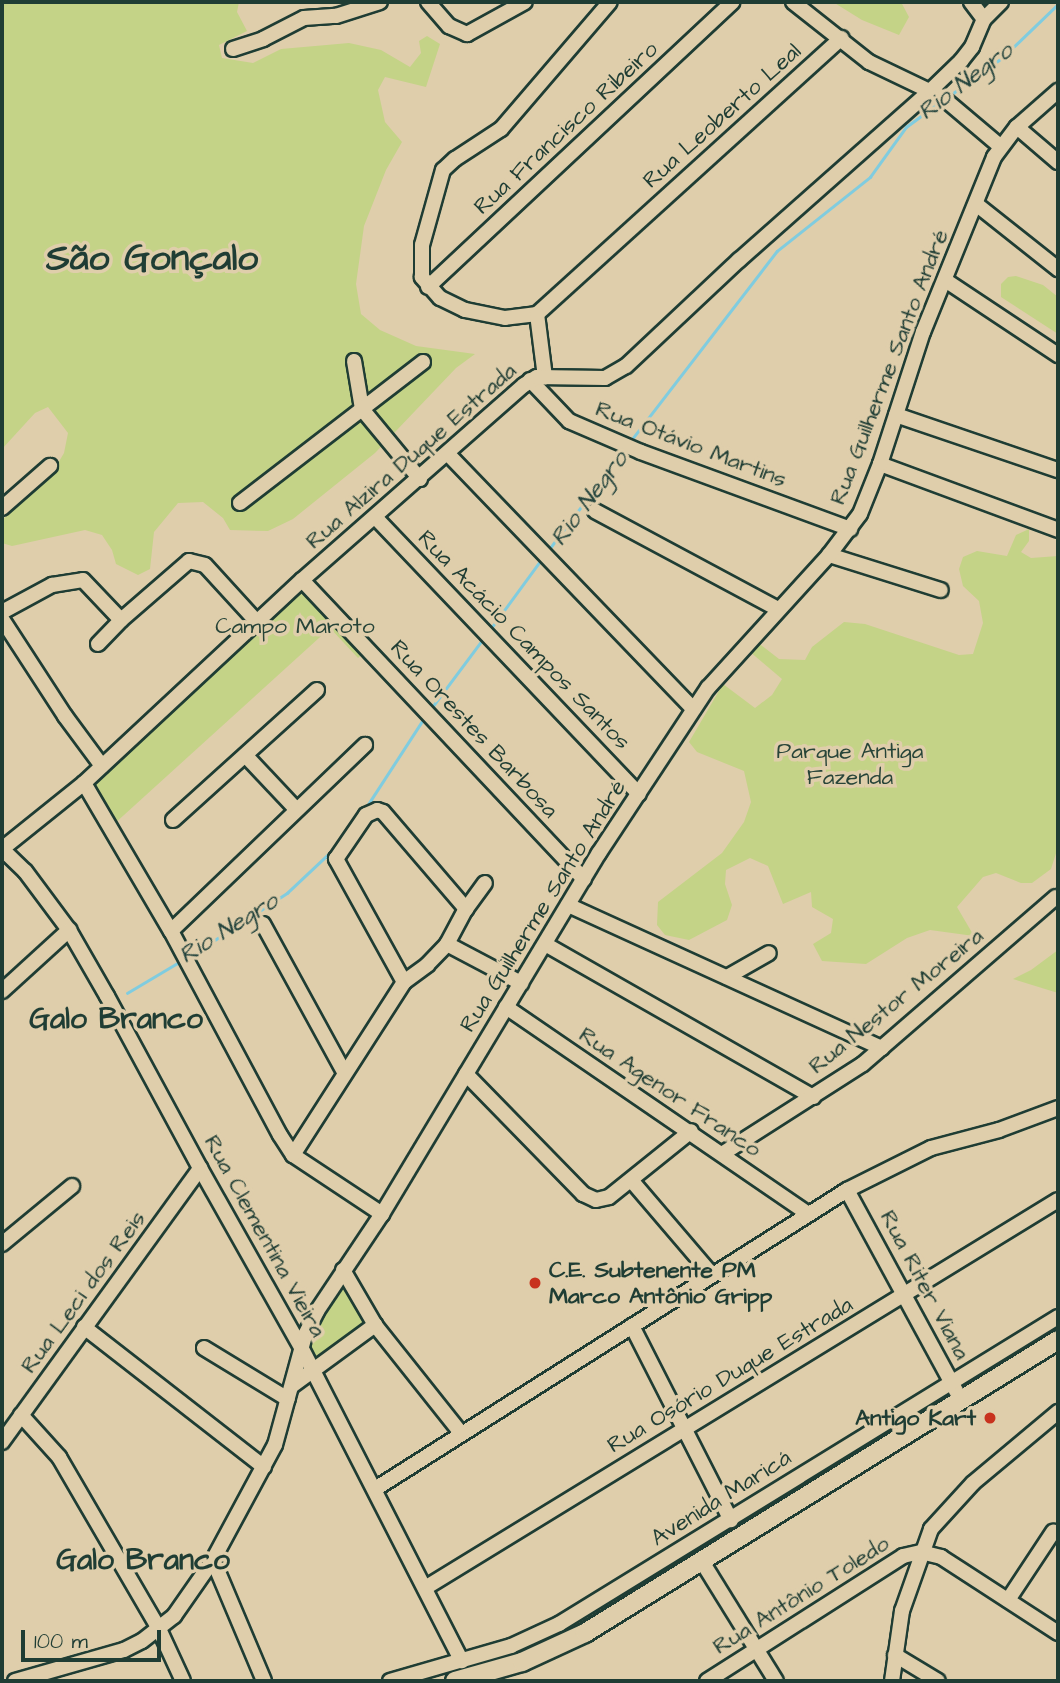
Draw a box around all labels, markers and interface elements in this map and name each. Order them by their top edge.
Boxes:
street label: Rua Francisco Ribeiro [468,36,664,220]
water label: Rio Negro [913,37,1019,127]
street label: Rua Leoberto Leal [637,38,807,194]
street label: Rua Guilherme Santo André [824,226,954,508]
district label: São Gonçalo [46,238,258,282]
street label: Rua Alzira Duque Estrada [300,357,522,555]
street label: Rua Otávio Martins [592,395,790,493]
water label: Rio Negro [545,446,635,552]
street label: Rua Acácio Campos Santos [412,525,636,755]
park label: Campo Maroto [215,612,375,640]
street label: Rua Orestes Barbosa [384,634,564,824]
park label: Parque Antiga Fazenda [777,737,923,791]
street label: Rua Guilherme Santo André [454,775,632,1037]
water label: Rio Negro [174,887,284,971]
street label: Rua Nestor Moreira [803,922,989,1080]
district label: Galo Branco [29,1001,203,1037]
street label: Rua Agenor Franco [574,1021,766,1163]
street label: Rua Clementina Vieira [198,1130,332,1342]
street label: Rua Leci dos Reis [15,1205,151,1379]
street label: Rua Riter Viana [874,1206,976,1364]
place label: C.E. Subtenente PM Marco Antônio Gripp [549,1256,772,1310]
marker: C.E. Subtenente PM Marco Antônio Gripp [527,1275,543,1291]
street label: Rua Osório Duque Estrada [602,1291,858,1459]
place label: Antigo Kart [855,1404,976,1432]
marker: Antigo Kart [982,1410,998,1426]
street label: Avenida Maricá [646,1444,796,1552]
street label: Rua Antônio Toledo [708,1530,894,1660]
district label: Galo Branco [56,1542,230,1578]
scale bar [24,1616,164,1660]
text: 100 m [34,1627,88,1656]

